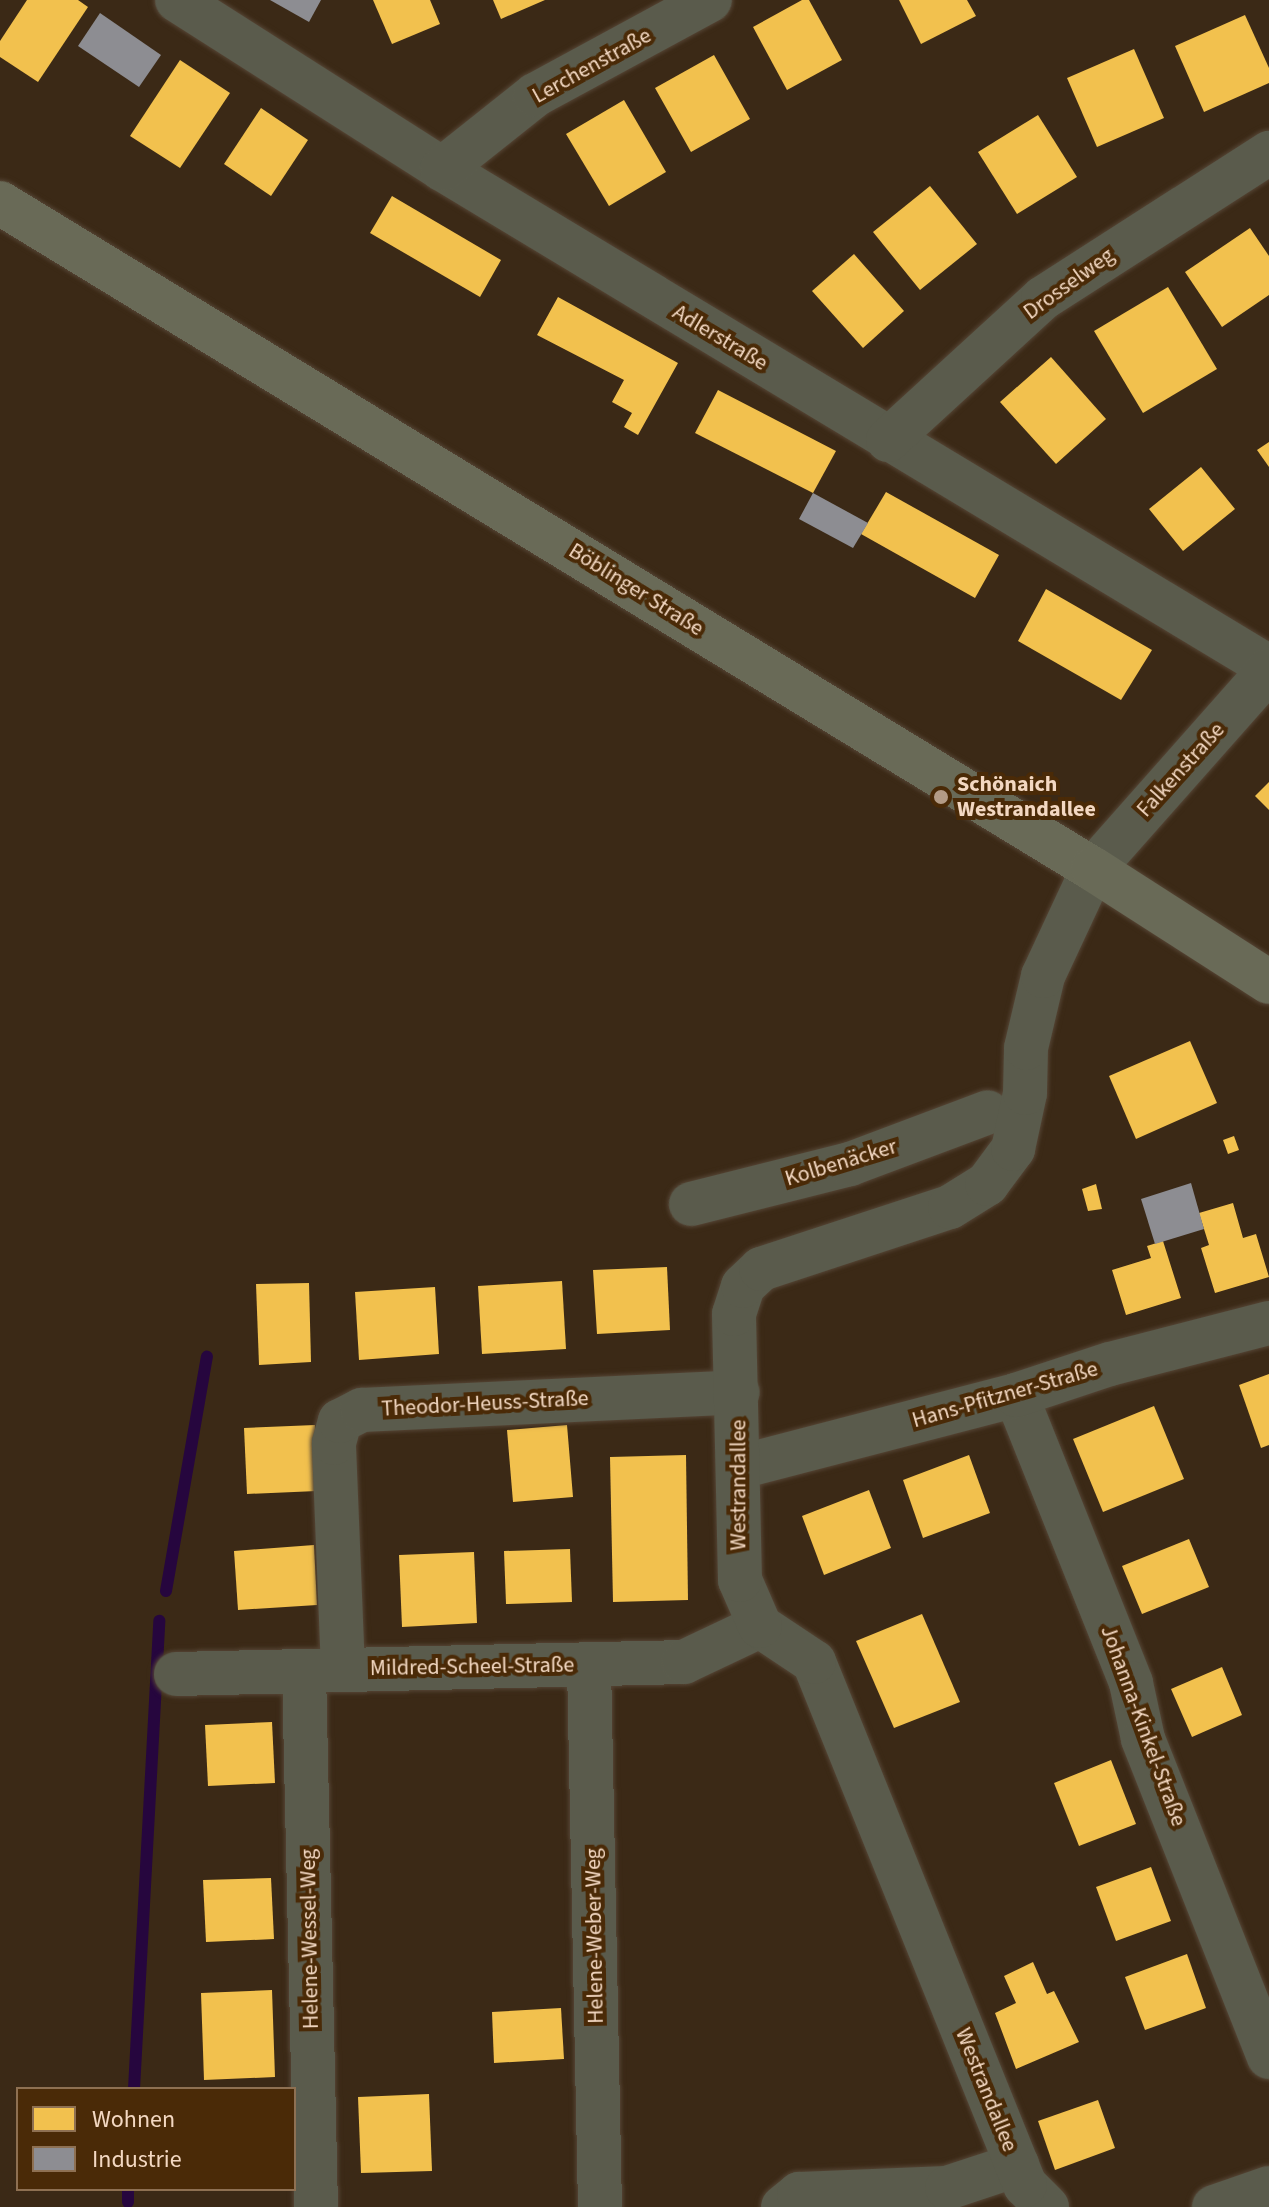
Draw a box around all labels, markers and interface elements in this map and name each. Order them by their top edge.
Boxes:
street label: Lerchenstraße [528,23,656,109]
street label: Drosselweg [1019,242,1119,326]
street label: Adlerstraße [668,299,772,377]
street label: Böblinger Straße [564,538,708,642]
street label: Falkenstraße [1132,717,1230,823]
place label: Schönaich Westrandallee [957,771,1096,822]
marker: Schönaich Westrandallee [932,788,950,806]
street label: Kolbenäcker [782,1134,900,1192]
street label: Hans-Pfitzner-Straße [909,1356,1101,1434]
street label: Theodor-Heuss-Straße [381,1385,589,1423]
street label: Westrandallee [726,1420,752,1550]
street label: Johanna-Kinkel-Straße [1094,1622,1192,1830]
street label: Mildred-Scheel-Straße [370,1652,574,1682]
street label: Helene-Weber-Weg [580,1848,610,2024]
street label: Helene-Wessel-Weg [295,1849,325,2029]
street label: Westrandallee [949,2024,1023,2156]
legend [16,2087,296,2191]
text: Wohnen [92,2102,175,2137]
text: Industrie [92,2142,182,2177]

